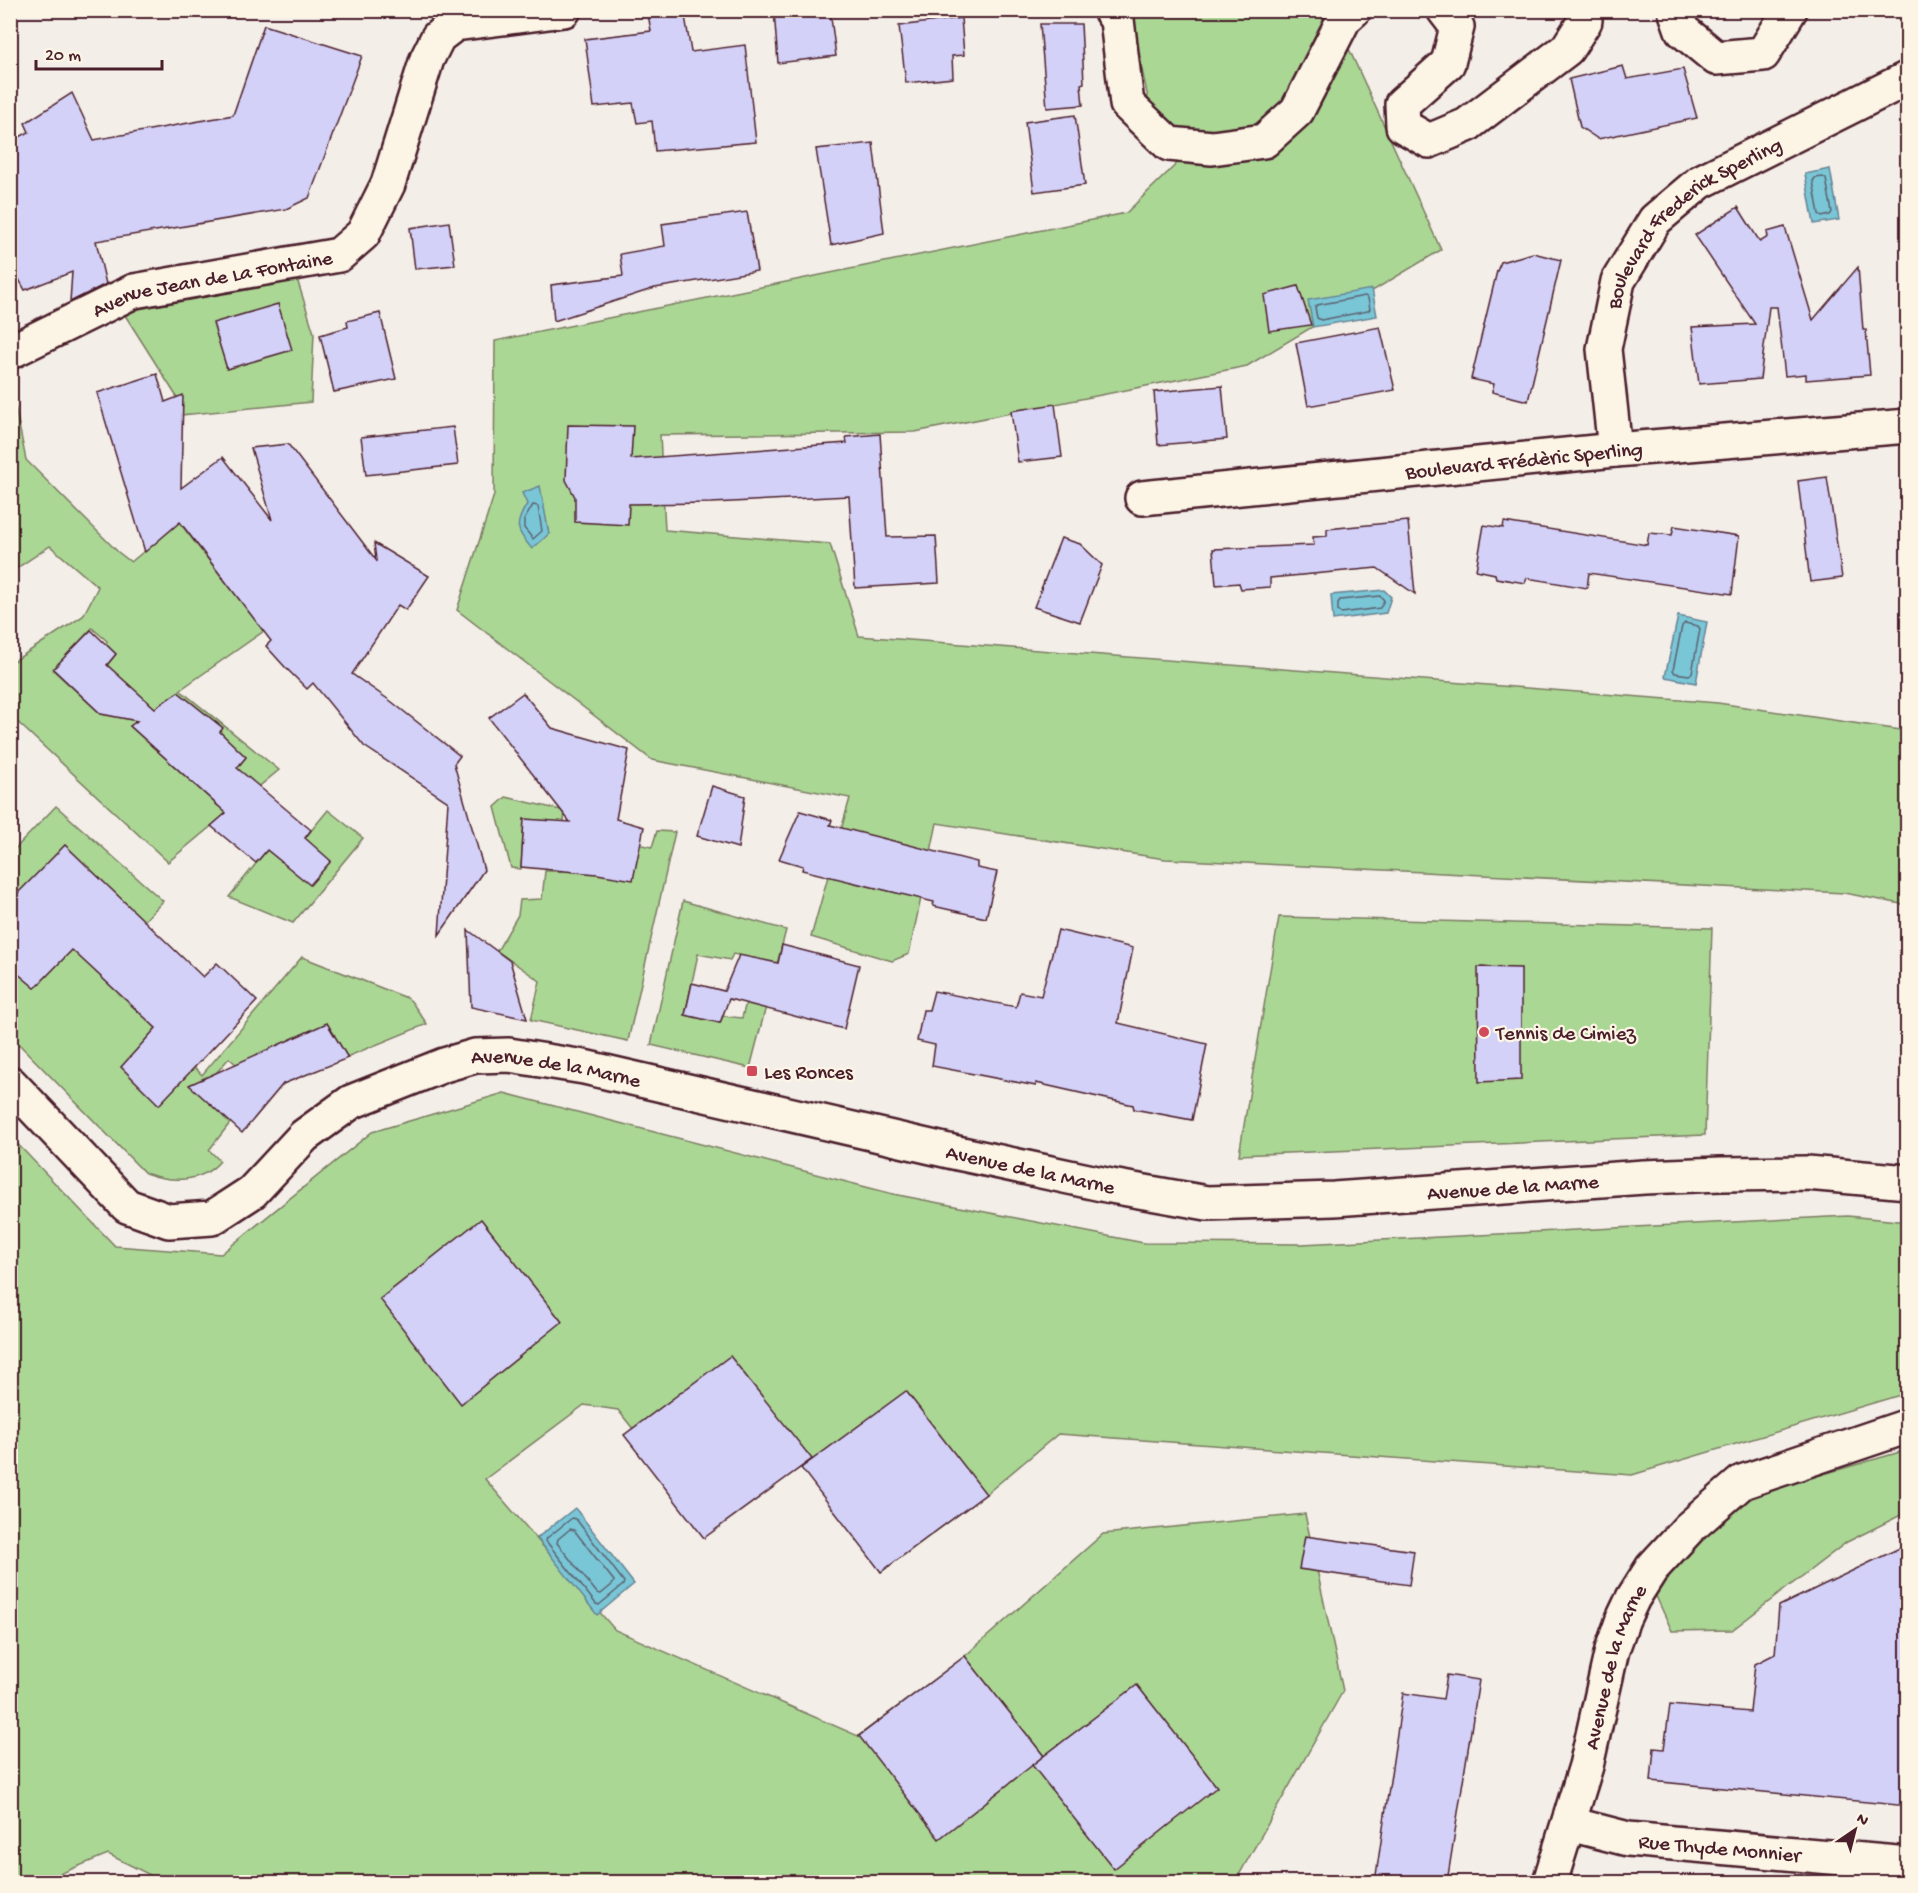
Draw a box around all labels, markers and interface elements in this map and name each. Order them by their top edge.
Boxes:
scale bar [36,33,162,71]
text: 20 m [45,46,81,67]
street label: Boulevard Frederick Sperling [1603,134,1787,313]
street label: Avenue Jean de La Fontaine [89,247,336,325]
street label: Boulevard Frédèric Sperling [1404,439,1644,487]
place label: Tennis de Cimiez [1495,1023,1636,1048]
marker: Tennis de Cimiez [1477,1025,1491,1039]
street label: Avenue de la Marne [471,1046,644,1096]
place label: Les Ronces [764,1062,854,1087]
marker: Les Ronces [745,1064,759,1078]
street label: Avenue de la Marne [943,1142,1118,1203]
street label: Avenue de la Marne [1426,1171,1601,1208]
street label: Avenue de la Marne [1581,1580,1655,1752]
north arrow [1825,1800,1885,1860]
text: N [1852,1810,1872,1832]
street label: Rue Thyde Monnier [1637,1831,1803,1871]

